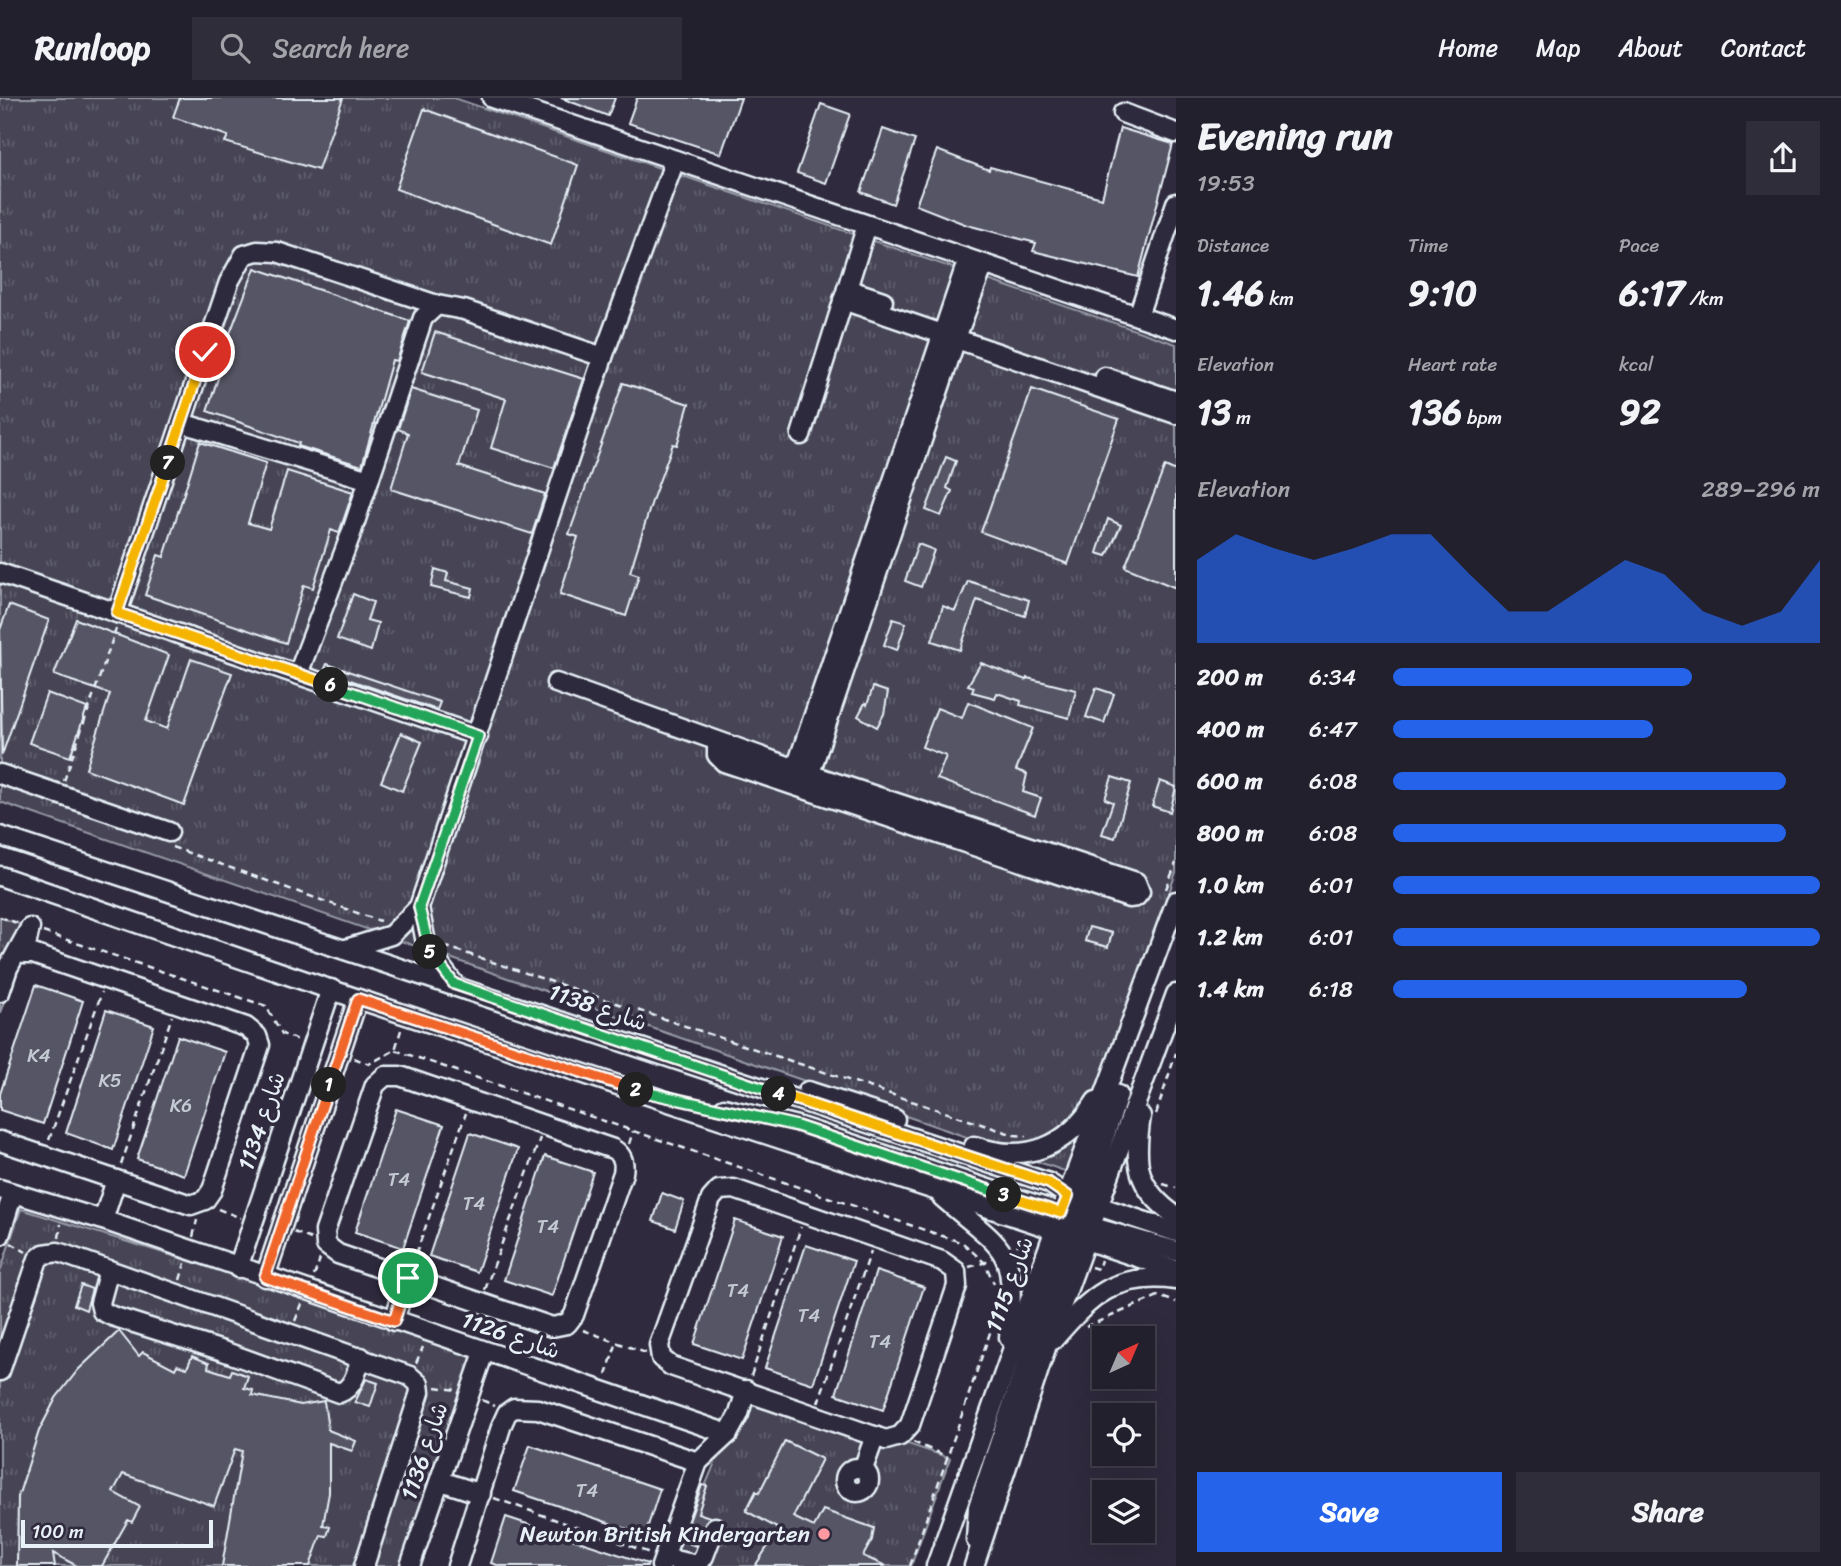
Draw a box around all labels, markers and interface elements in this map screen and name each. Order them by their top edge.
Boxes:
search box [192,17,682,80]
text: Runloop [35,19,150,77]
text: Search here [272,25,409,71]
text: Home [1438,27,1498,69]
text: Map [1536,27,1580,69]
text: About [1618,27,1683,69]
text: Contact [1721,27,1806,69]
icon: search [216,29,254,67]
text: Evening run [1197,103,1393,170]
button: share [1746,121,1820,195]
text: 19:53 [1197,163,1255,204]
text: Distance [1197,229,1269,262]
text: Time [1408,229,1448,262]
text: Pace [1619,229,1659,262]
text: 1.46 [1197,262,1264,324]
text: 9:10 [1408,262,1477,324]
text: 6:17 [1619,262,1684,324]
text: km [1264,282,1294,315]
text: /km [1684,282,1724,315]
pin [175,322,235,382]
icon: check [186,333,224,371]
text: Elevation [1197,348,1274,381]
text: Heart rate [1408,348,1497,381]
text: kcal [1619,348,1654,381]
text: 13 [1197,381,1231,443]
text: 136 [1408,381,1462,443]
text: 92 [1619,381,1661,443]
text: m [1231,401,1251,434]
text: bpm [1462,401,1502,434]
pin: 7 [150,446,186,480]
text: 7 [162,446,173,479]
text: Elevation [1197,469,1290,510]
text: 289–296 m [1702,469,1820,510]
text: 200 m [1197,657,1263,698]
text: 6:34 [1309,657,1356,698]
pin: 6 [314,668,348,702]
text: 6 [325,668,336,701]
text: 400 m [1197,709,1264,750]
text: 6:47 [1309,709,1357,750]
text: 600 m [1197,761,1263,802]
text: 6:08 [1309,761,1357,802]
text: 800 m [1197,813,1264,854]
text: 6:08 [1309,813,1357,854]
text: 1.0 km [1197,865,1264,906]
text: 6:01 [1309,865,1353,906]
text: 1.2 km [1197,917,1263,958]
text: 6:01 [1309,917,1353,958]
pin: 5 [412,934,448,970]
text: 5 [424,935,435,968]
text: 1.4 km [1197,969,1264,1010]
text: 6:18 [1309,969,1353,1010]
street label: شارع 1138 [543,971,653,1043]
house number: K4 [27,1039,51,1072]
house number: K5 [98,1064,122,1097]
street label: شارع 1134 [225,1066,298,1176]
pin: 1 [312,1068,346,1102]
text: 1 [324,1068,333,1101]
pin: 2 [618,1072,654,1108]
text: 2 [630,1073,641,1106]
pin: 4 [762,1076,796,1112]
text: 4 [773,1077,784,1110]
house number: K6 [170,1089,192,1122]
house number: T4 [388,1163,410,1196]
pin: 3 [986,1178,1021,1212]
text: 3 [998,1178,1009,1211]
house number: T4 [463,1187,485,1220]
house number: T4 [537,1210,559,1243]
street label: شارع 1115 [973,1230,1046,1338]
pin [378,1248,438,1308]
icon: arrive [389,1259,427,1297]
house number: T4 [727,1274,749,1307]
house number: T4 [798,1299,820,1332]
street label: شارع 1126 [456,1300,566,1371]
house number: T4 [869,1325,891,1358]
north arrow [1092,1326,1155,1390]
map controls [1092,1326,1155,1543]
street label: شارع 1136 [389,1397,460,1506]
button: locate [1092,1403,1155,1466]
button: Save [1197,1472,1502,1552]
button: Share [1516,1472,1820,1552]
house number: T4 [576,1474,598,1507]
button: layers [1092,1480,1155,1543]
place label: Newton British Kindergarten [520,1514,810,1555]
text: 100 m [32,1515,84,1548]
scale bar [21,1517,214,1549]
marker: Newton British Kindergarten [816,1526,832,1542]

